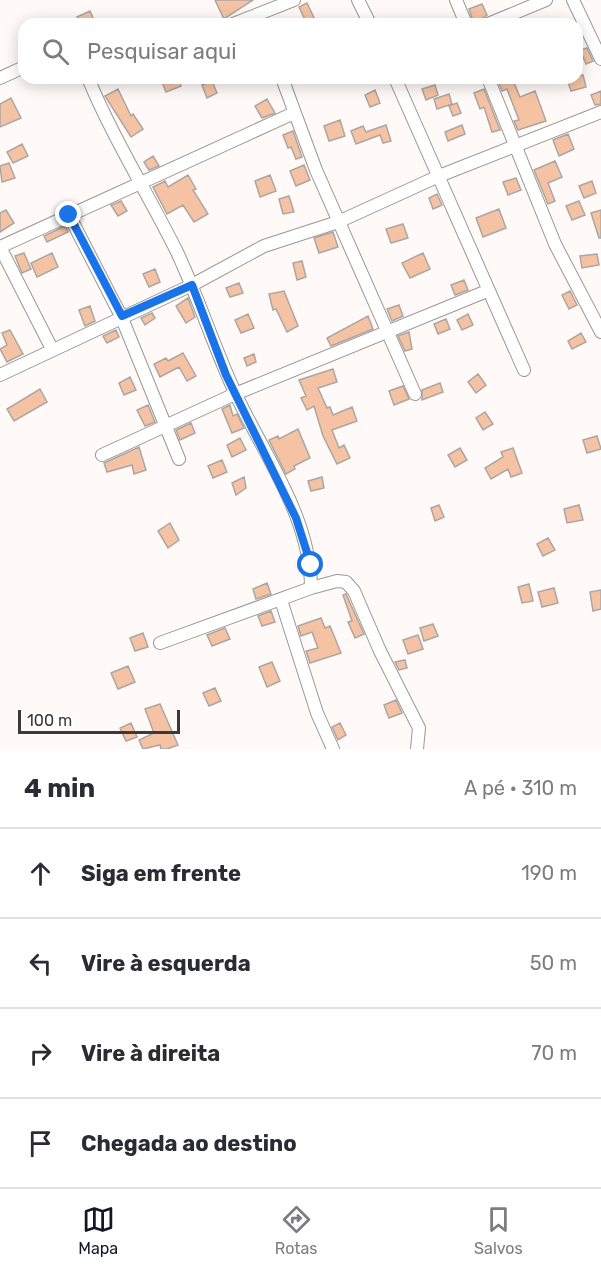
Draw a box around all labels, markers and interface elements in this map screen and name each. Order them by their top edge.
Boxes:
search box [18,18,583,84]
icon: search [39,35,72,68]
text: Pesquisar aqui [87,38,237,65]
route end [55,201,81,227]
route start [297,551,323,577]
scale bar [18,707,180,734]
text: 100 m [27,711,72,730]
text: 4 min [24,773,95,804]
text: A pé · 310 m [464,776,577,800]
icon: ahead [24,857,57,890]
text: Siga em frente [81,860,241,887]
text: 190 m [521,861,577,885]
icon: left [24,947,57,980]
text: Vire à esquerda [81,950,251,977]
text: 50 m [530,951,577,975]
icon: right [24,1037,57,1070]
text: Vire à direita [81,1040,220,1067]
text: 70 m [531,1041,577,1065]
icon: arrive [24,1127,57,1160]
text: Chegada ao destino [81,1130,297,1157]
tab: Mapa [78,1203,118,1258]
tab: Rotas [275,1203,318,1258]
tab: Salvos [474,1203,523,1258]

